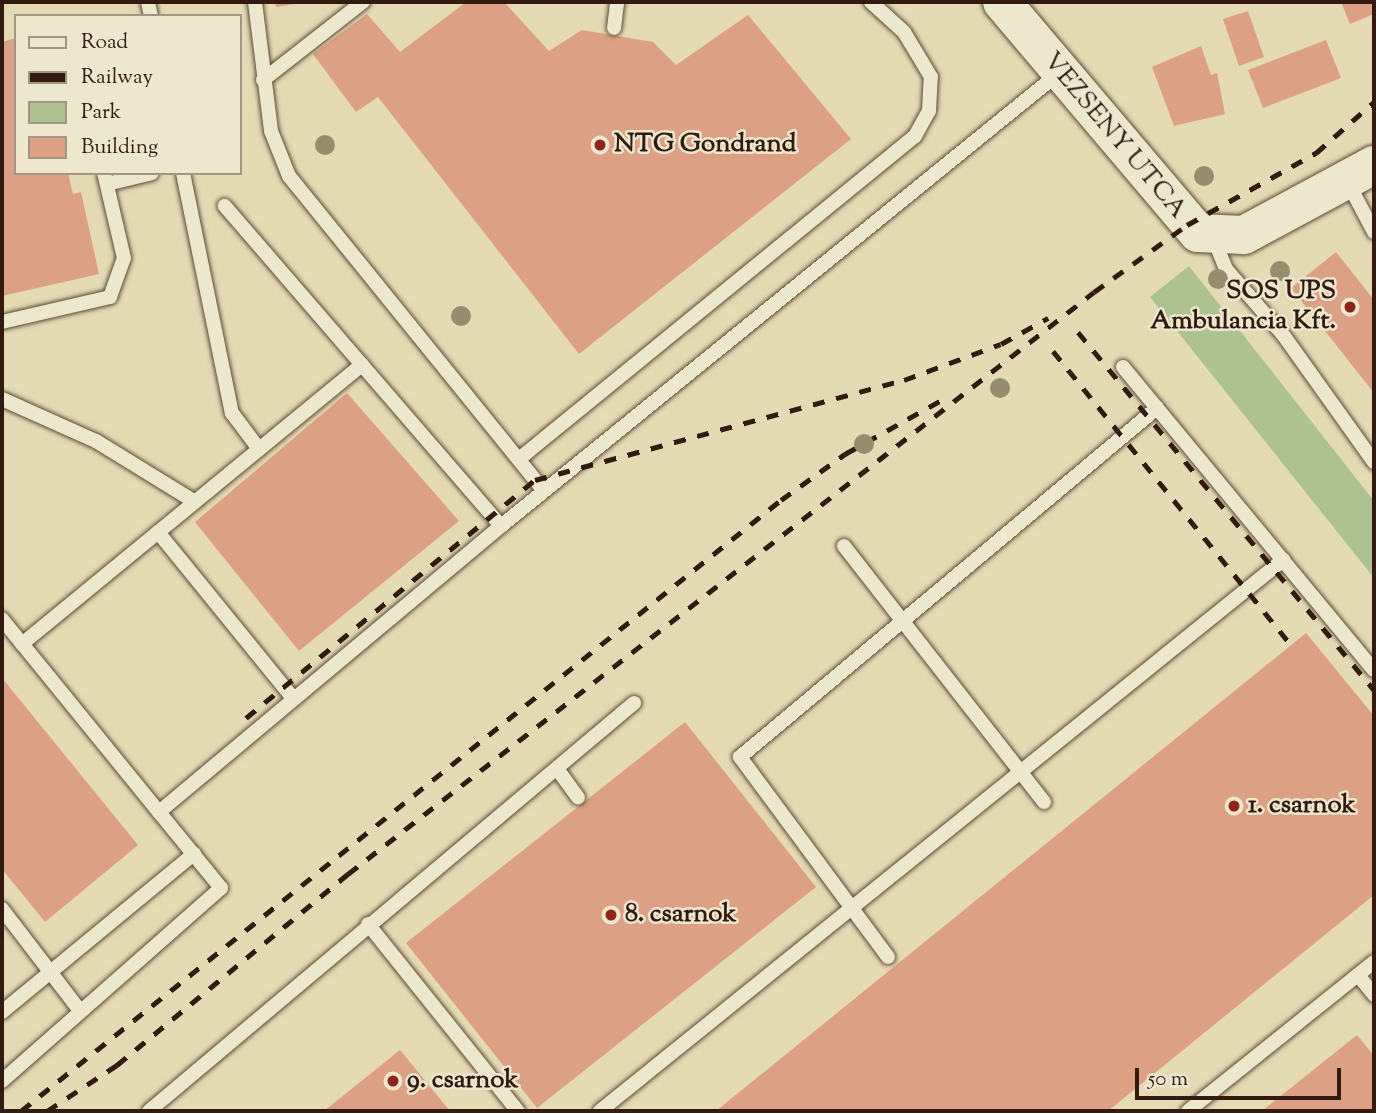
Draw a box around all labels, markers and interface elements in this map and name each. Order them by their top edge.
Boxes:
legend [14,14,242,175]
text: Road [81,28,128,58]
street label: VEZSENY UTCA [1035,46,1193,226]
text: Railway [81,63,153,93]
text: Park [81,98,121,128]
place label: NTG Gondrand [614,129,796,161]
text: Building [81,133,158,163]
marker: NTG Gondrand [592,137,608,153]
place label: SOS UPS Ambulancia Kft. [1150,276,1336,338]
marker: SOS UPS Ambulancia Kft. [1342,299,1358,315]
place label: 1. csarnok [1248,790,1356,822]
marker: 1. csarnok [1226,798,1242,814]
place label: 8. csarnok [625,899,737,931]
marker: 8. csarnok [603,907,619,923]
scale bar [1138,1054,1344,1098]
place label: 9. csarnok [407,1065,518,1097]
text: 50 m [1148,1065,1188,1095]
marker: 9. csarnok [385,1073,401,1089]

